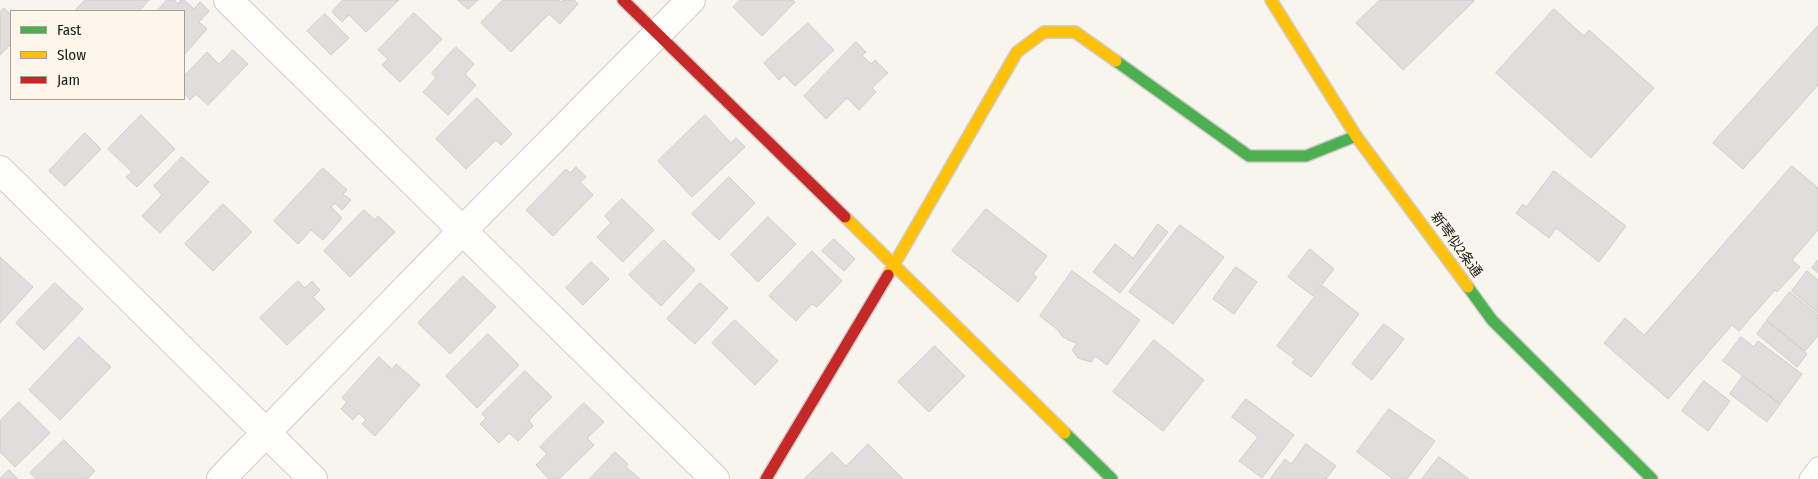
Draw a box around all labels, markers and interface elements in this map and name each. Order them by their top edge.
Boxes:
legend [10,10,185,100]
text: Fast [57,21,81,39]
text: Slow [57,46,86,64]
text: Jam [57,71,80,89]
street label: 新琴似2条通 [1427,209,1485,281]

